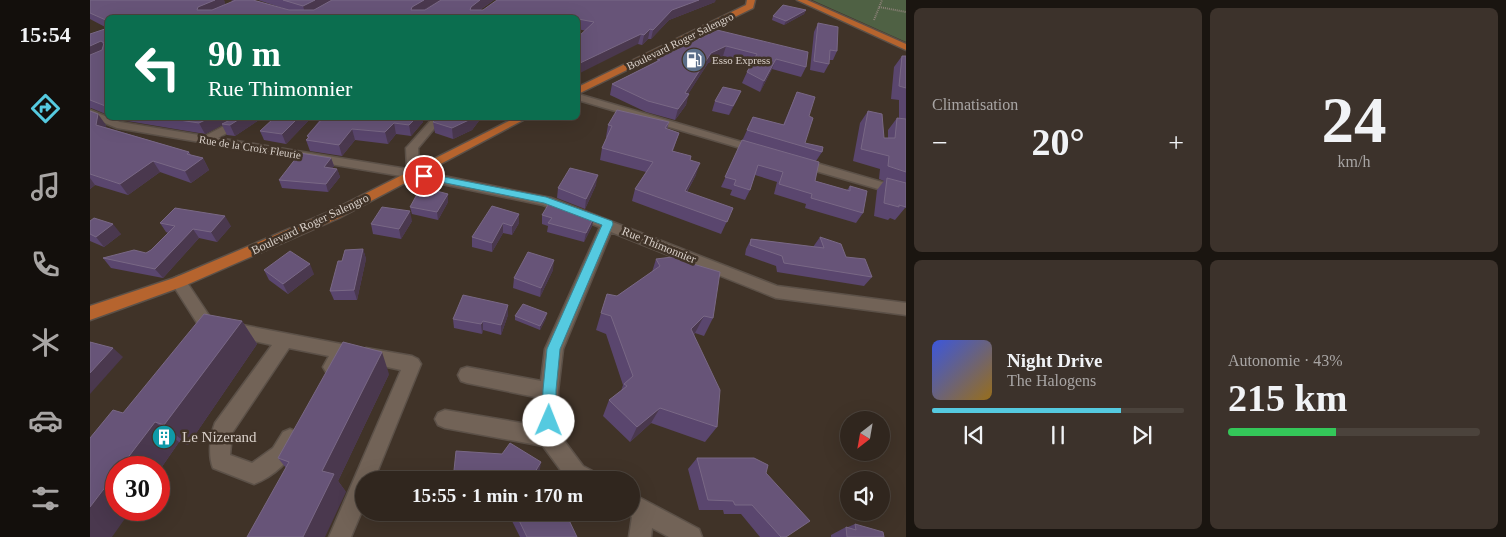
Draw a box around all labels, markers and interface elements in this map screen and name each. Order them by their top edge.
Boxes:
street label: Boulevard Roger Salengro [625,10,736,72]
text: 15:54 [19,22,71,47]
icon: left [125,35,190,100]
text: 90 m [208,35,281,74]
fuel station icon: Esso Express [681,47,707,73]
place label: Esso Express [712,54,770,66]
text: Rue Thimonnier [208,76,352,101]
text: 24 [1322,84,1387,156]
icon: directions [28,91,63,126]
text: Climatisation [932,96,1018,113]
text: 20° [1031,121,1085,163]
text: − [932,127,948,158]
text: + [1168,127,1184,158]
street label: Rue de la Croix Fleurie [198,133,302,161]
text: km/h [1338,153,1370,170]
pin [403,155,445,197]
icon: arrive [410,162,438,190]
icon: music [28,169,63,204]
street label: Boulevard Roger Salengro [249,191,371,257]
street label: Rue Thimonnier [620,224,698,266]
icon: phone [28,247,63,282]
icon: climate [28,325,63,360]
text: Night Drive [1007,350,1103,371]
text: Autonomie · 43% [1228,352,1343,369]
text: The Halogens [1007,372,1096,389]
text: 215 km [1228,377,1347,419]
position arrow [522,394,574,446]
icon: car [28,403,63,438]
north arrow [840,411,890,461]
map controls [840,411,890,521]
icon: previous [960,421,988,449]
icon: pause [1044,421,1072,449]
icon: next [1128,421,1156,449]
building icon: Le Nizerand [151,424,177,450]
place label: Le Nizerand [182,429,257,445]
speed limit sign: 30 [105,456,170,521]
button: sound [840,471,890,521]
icon: filters [28,481,63,516]
text: 15:55 · 1 min · 170 m [412,485,583,506]

